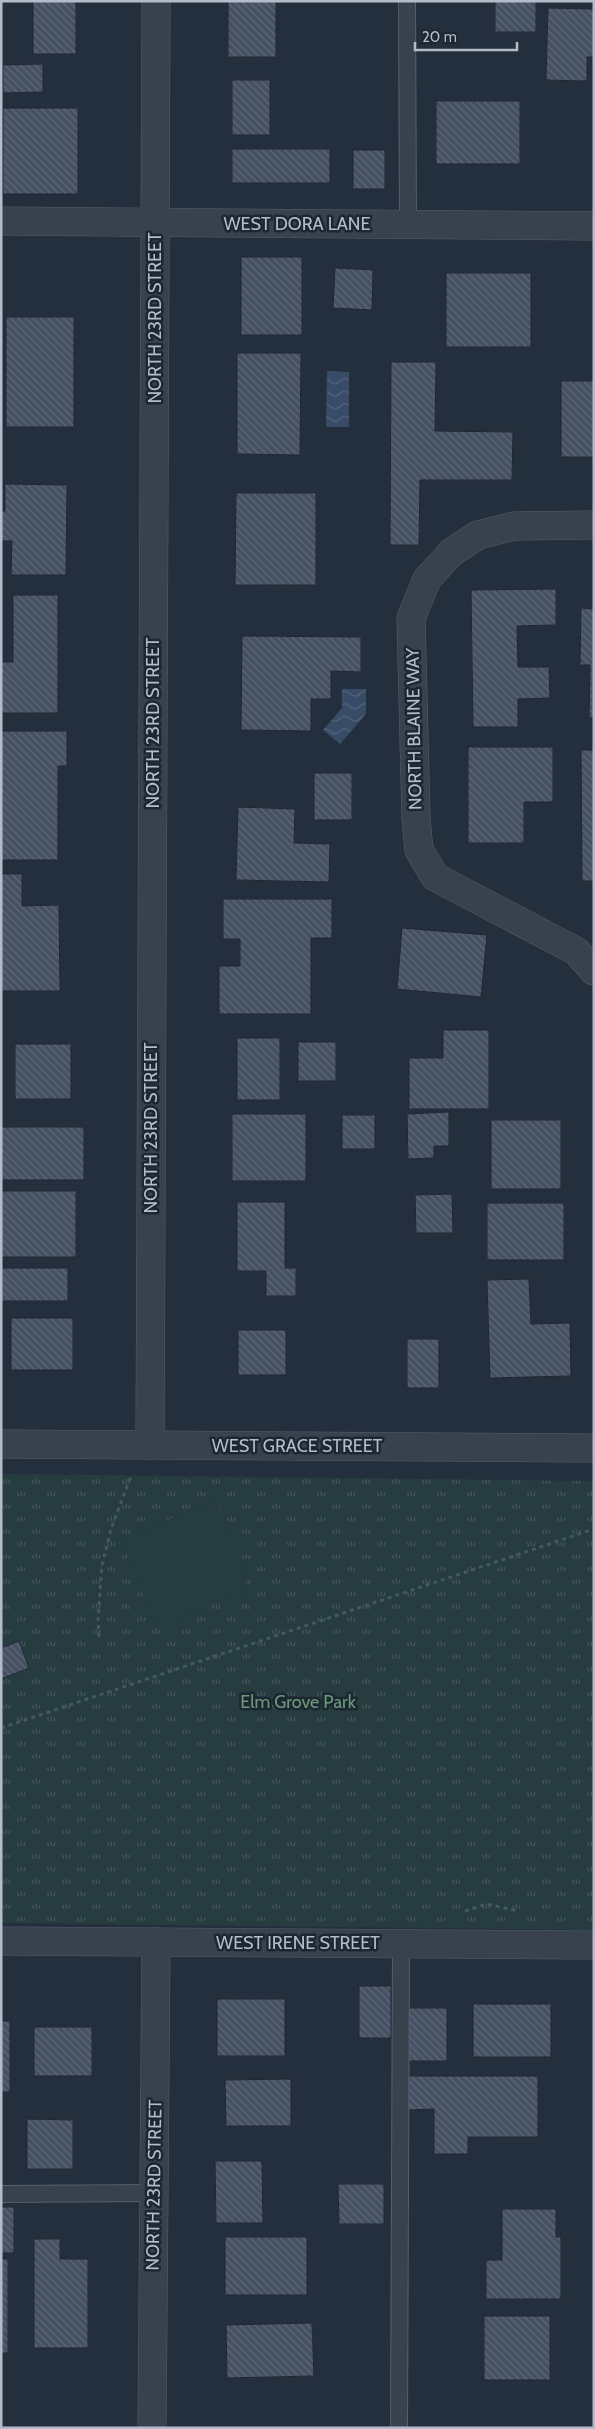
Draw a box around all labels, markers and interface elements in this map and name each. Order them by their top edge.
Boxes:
scale bar [415,20,518,52]
text: 20 m [422,28,457,46]
street label: WEST DORA LANE [224,213,370,235]
street label: NORTH 23RD STREET [144,232,166,404]
street label: NORTH 23RD STREET [142,637,164,809]
street label: NORTH BLAINE WAY [402,647,426,810]
street label: NORTH 23RD STREET [140,1042,162,1214]
street label: WEST GRACE STREET [212,1435,383,1457]
park label: Elm Grove Park [240,1691,357,1713]
street label: WEST IRENE STREET [216,1932,380,1954]
street label: NORTH 23RD STREET [142,2099,166,2271]

